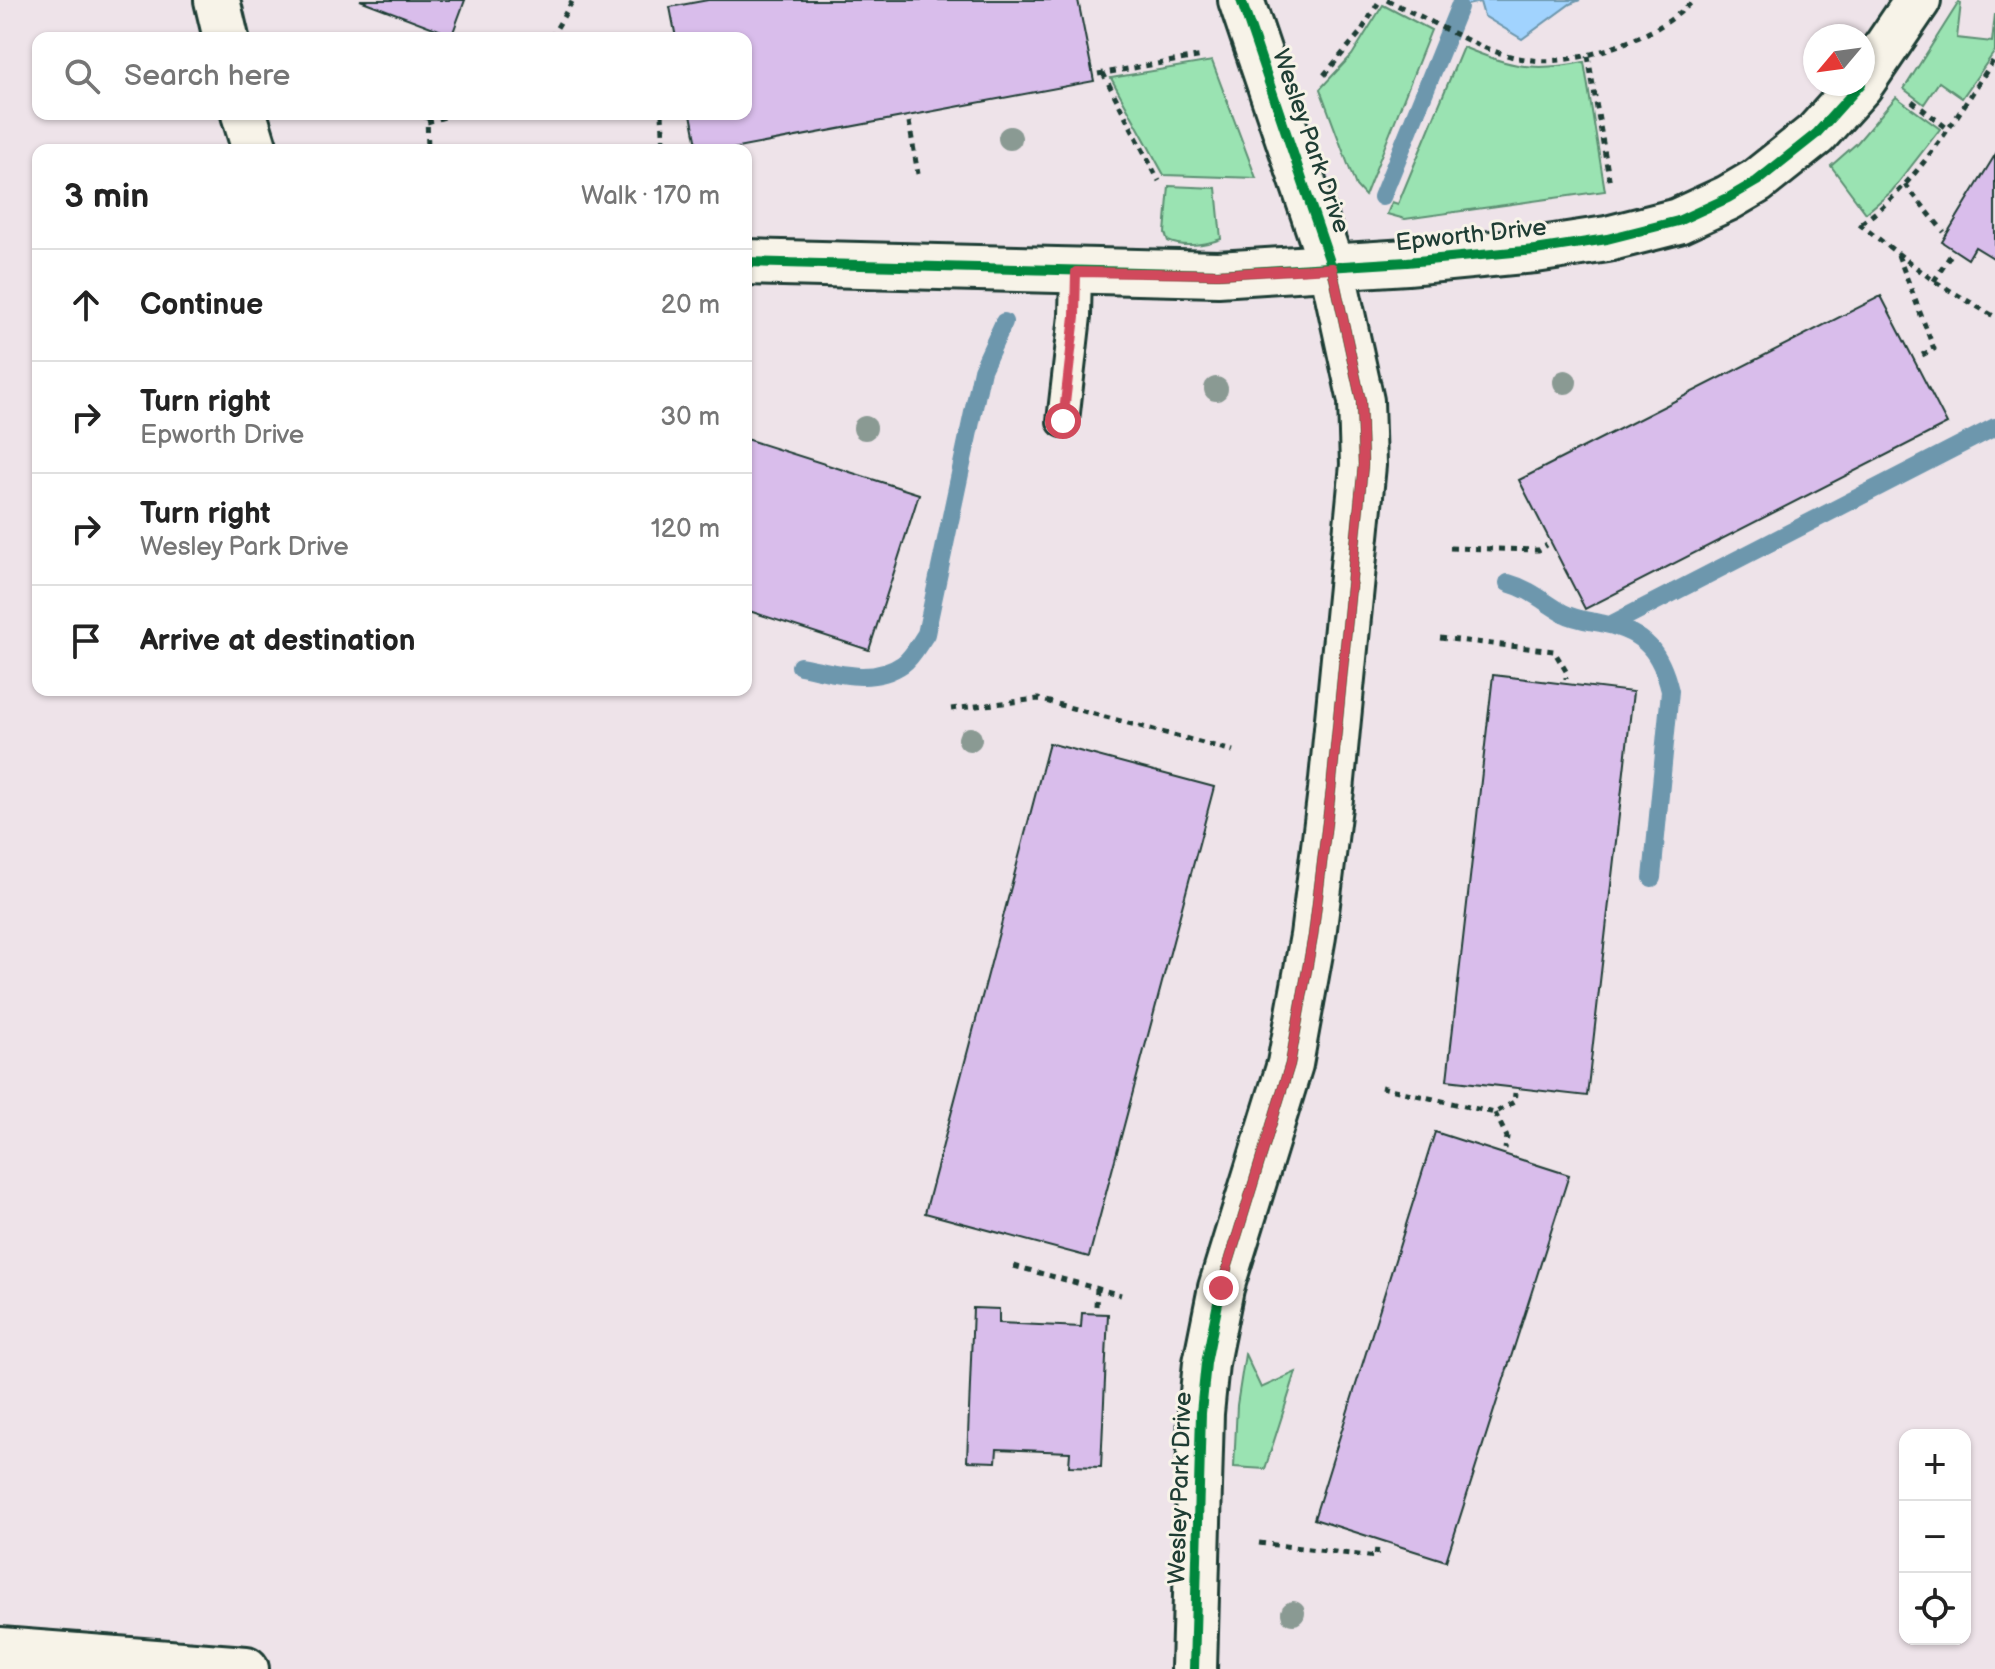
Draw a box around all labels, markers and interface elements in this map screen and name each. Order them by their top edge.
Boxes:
north arrow [1803,24,1875,96]
search box [32,32,752,120]
street label: Wesley Park Drive [1266,45,1356,237]
icon: search [60,54,104,98]
text: Search here [124,58,290,94]
text: 3 min [64,176,149,217]
text: Walk · 170 m [581,181,720,212]
street label: Epworth Drive [1394,213,1548,257]
icon: ahead [64,283,108,327]
text: Continue [140,287,263,323]
text: 20 m [661,290,720,321]
text: Turn right [140,384,271,420]
icon: right [64,395,108,439]
text: 30 m [660,402,720,433]
route start [1045,403,1081,439]
text: Epworth Drive [140,420,304,451]
text: Turn right [140,496,271,532]
icon: right [64,507,108,551]
text: 120 m [651,514,720,545]
text: Wesley Park Drive [140,532,349,563]
icon: arrive [64,619,108,663]
text: Arrive at destination [140,623,416,659]
route end [1203,1270,1239,1306]
street label: Wesley Park Drive [1162,1391,1198,1585]
map controls [1899,1429,1971,1645]
button: + [1899,1429,1971,1501]
button: − [1899,1501,1971,1573]
button: locate [1899,1573,1971,1645]

